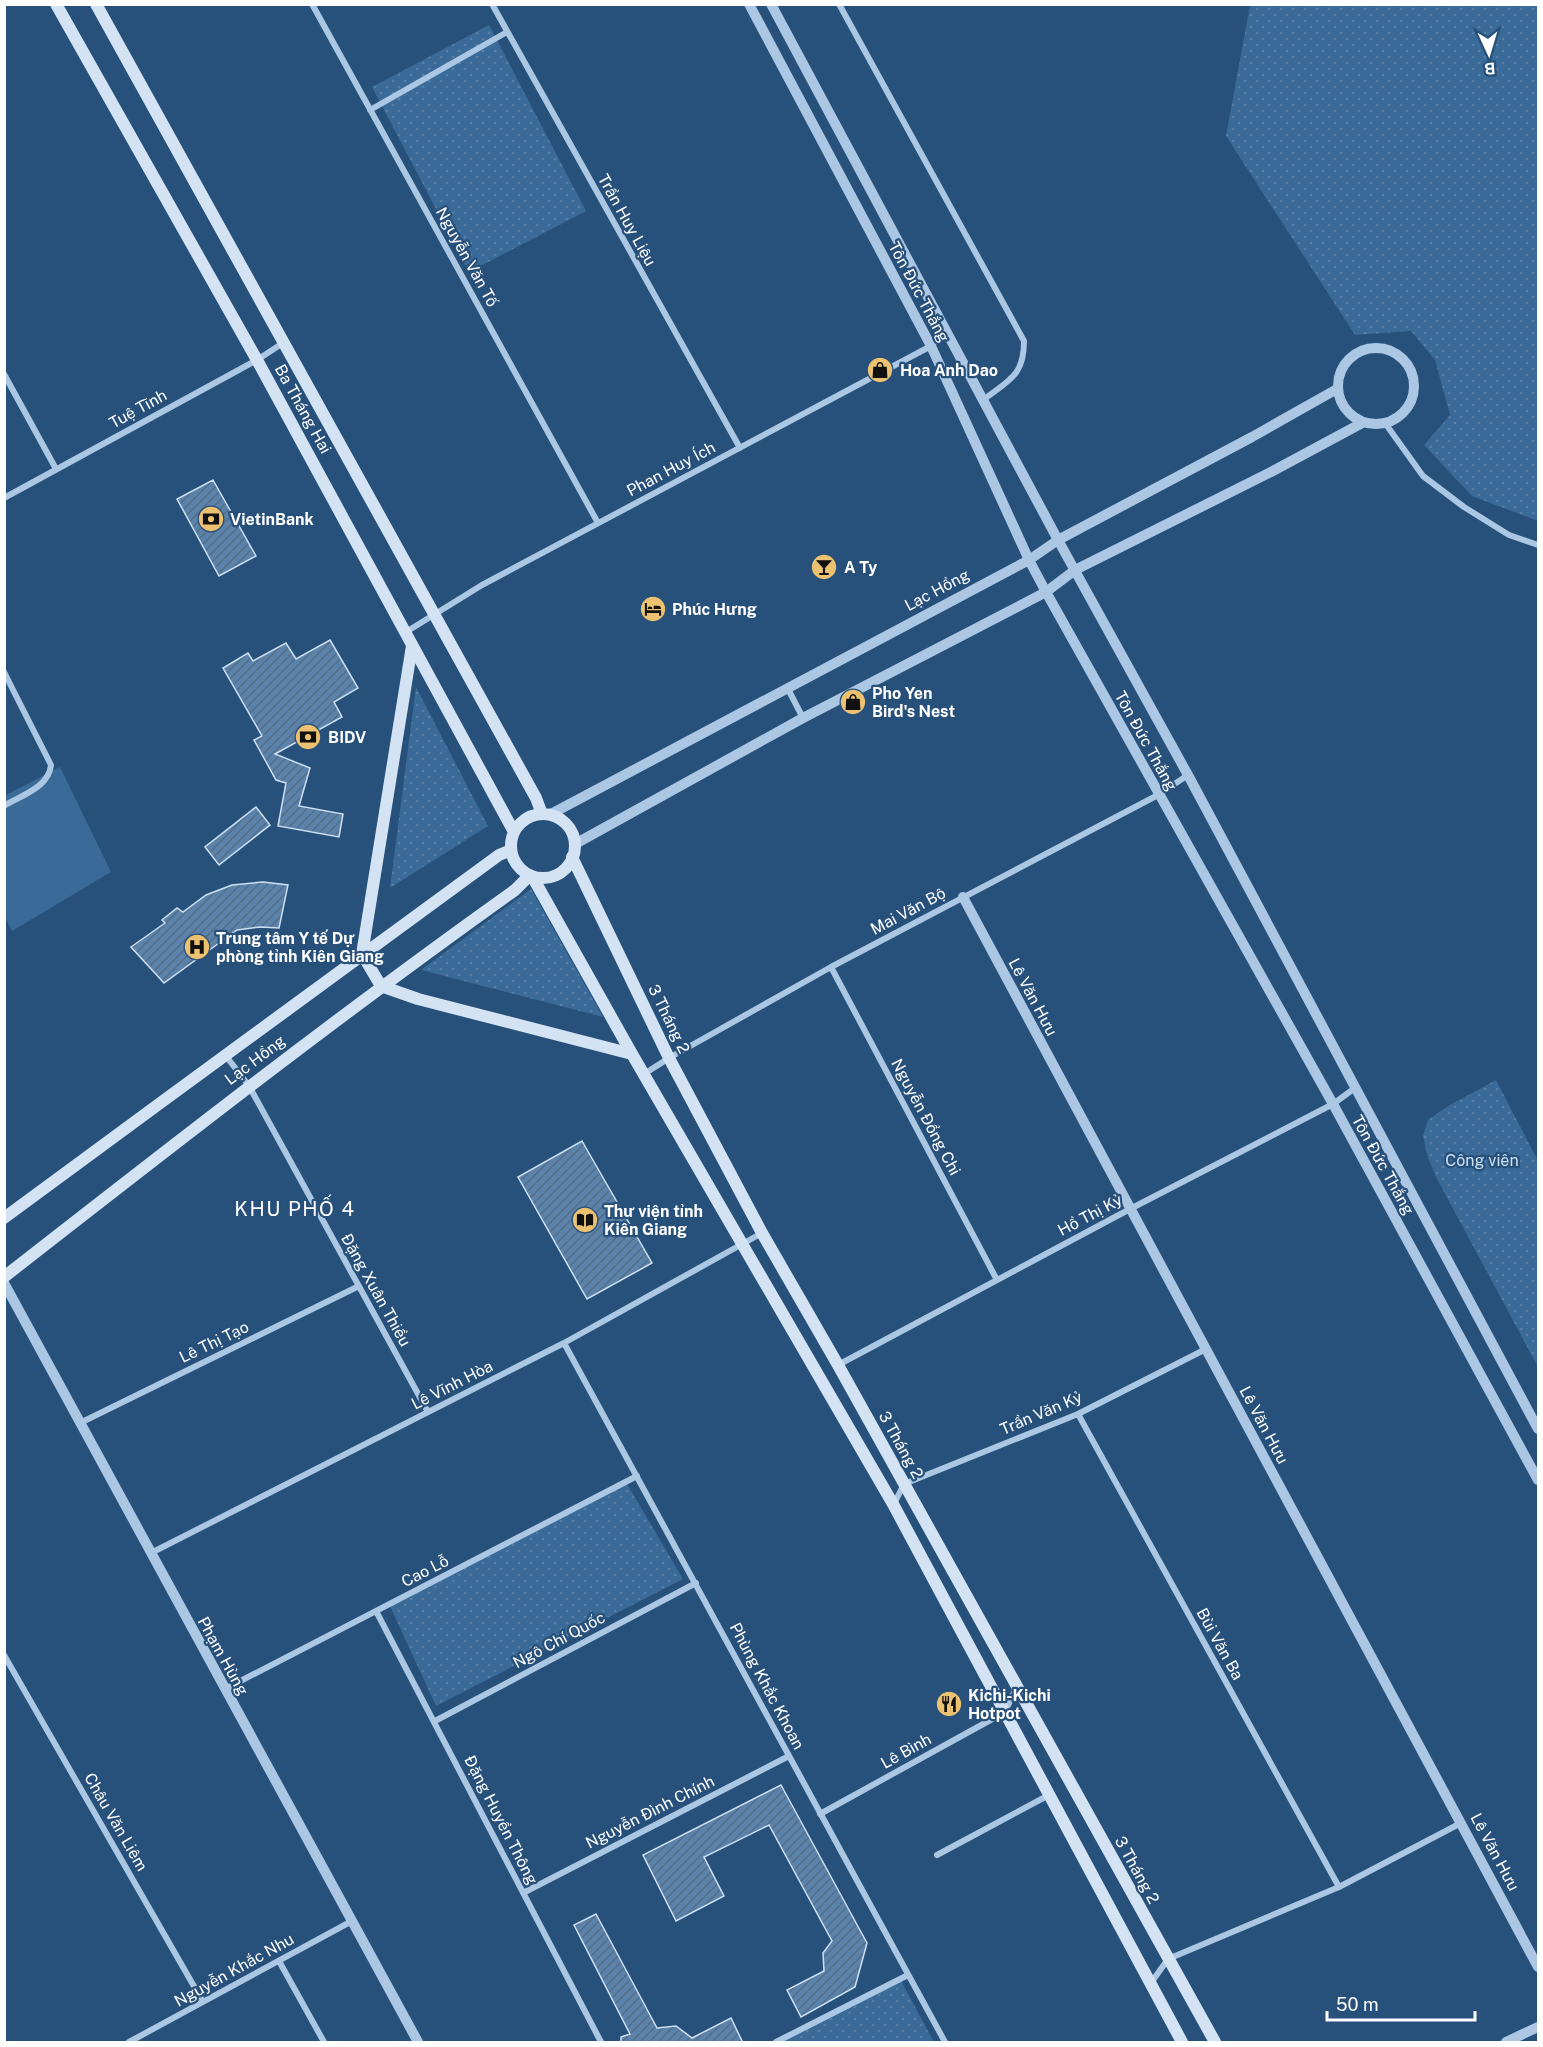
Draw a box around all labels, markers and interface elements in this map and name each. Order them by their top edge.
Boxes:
north arrow [1459,24,1519,84]
text: B [1484,59,1496,78]
street label: Trần Huy Liệu [594,171,660,269]
street label: Nguyễn Văn Tố [432,204,502,310]
street label: Tôn Đức Thắng [885,238,953,346]
shop icon: Hoa Anh Dao [865,355,895,385]
street label: Ba Tháng Hai [271,361,335,457]
place label: Hoa Anh Dao [900,361,998,380]
street label: Tuệ Tĩnh [106,385,170,433]
street label: Phan Huy Ích [623,437,719,500]
bank icon: VietinBank [196,504,226,534]
place label: VietinBank [230,510,314,529]
bar icon: A Ty [809,552,839,582]
place label: A Ty [844,558,877,577]
street label: Lạc Hồng [901,565,973,615]
hotel icon: Phúc Hưng [638,594,668,624]
place label: Phúc Hưng [672,600,757,619]
place label: Pho Yen Bird's Nest [872,684,955,721]
shop icon: Pho Yen Bird's Nest [838,687,868,717]
street label: Tôn Đức Thắng [1111,688,1181,794]
bank icon: BIDV [293,722,323,752]
place label: BIDV [328,728,366,747]
street label: Mai Văn Bộ [867,883,949,939]
place label: Trung tâm Y tế Dự phòng tỉnh Kiên Giang [216,929,384,966]
hospital icon: Trung tâm Y tế Dự phòng tỉnh Kiên Giang [182,932,212,962]
street label: Lê Văn Hưu [1005,955,1061,1039]
street label: 3 Tháng 2 [644,982,694,1056]
street label: Lạc Hồng [221,1031,289,1089]
street label: Nguyễn Đổng Chi [887,1056,965,1178]
street label: Tôn Đức Thắng [1348,1112,1418,1218]
park label: Công viên [1445,1151,1519,1170]
street label: Hồ Thị Kỷ [1054,1190,1126,1240]
district label: KHU PHỐ 4 [234,1194,356,1221]
place label: Thư viện tỉnh Kiên Giang [604,1202,703,1239]
library icon: Thư viện tỉnh Kiên Giang [570,1205,600,1235]
street label: Đặng Xuân Thiều [337,1230,415,1350]
street label: Lê Thị Tạo [176,1317,252,1367]
street label: Lê Vĩnh Hòa [408,1356,496,1414]
street label: Lê Văn Hưu [1236,1383,1292,1467]
street label: Trần Văn Kỷ [997,1387,1085,1439]
street label: 3 Tháng 2 [875,1408,927,1482]
street label: Cao Lỗ [398,1551,452,1591]
street label: Bùi Văn Ba [1192,1605,1248,1683]
street label: Ngô Chí Quốc [510,1608,608,1672]
street label: Phạm Hùng [194,1613,252,1699]
street label: Phùng Khắc Khoan [726,1620,808,1752]
place label: Kichi-Kichi Hotpot [968,1686,1051,1723]
restaurant icon: Kichi-Kichi Hotpot [934,1689,964,1719]
street label: Lê Bình [877,1729,935,1773]
street label: Đặng Huyền Thông [460,1752,542,1888]
street label: Châu Văn Liêm [80,1770,152,1874]
street label: Nguyễn Đình Chính [582,1771,718,1853]
street label: Lê Văn Hưu [1467,1810,1523,1894]
street label: 3 Tháng 2 [1111,1833,1163,1907]
street label: Nguyễn Khắc Nhu [171,1929,297,2011]
scale bar [1327,1984,1476,2022]
text: 50 m [1336,1994,1379,2015]

